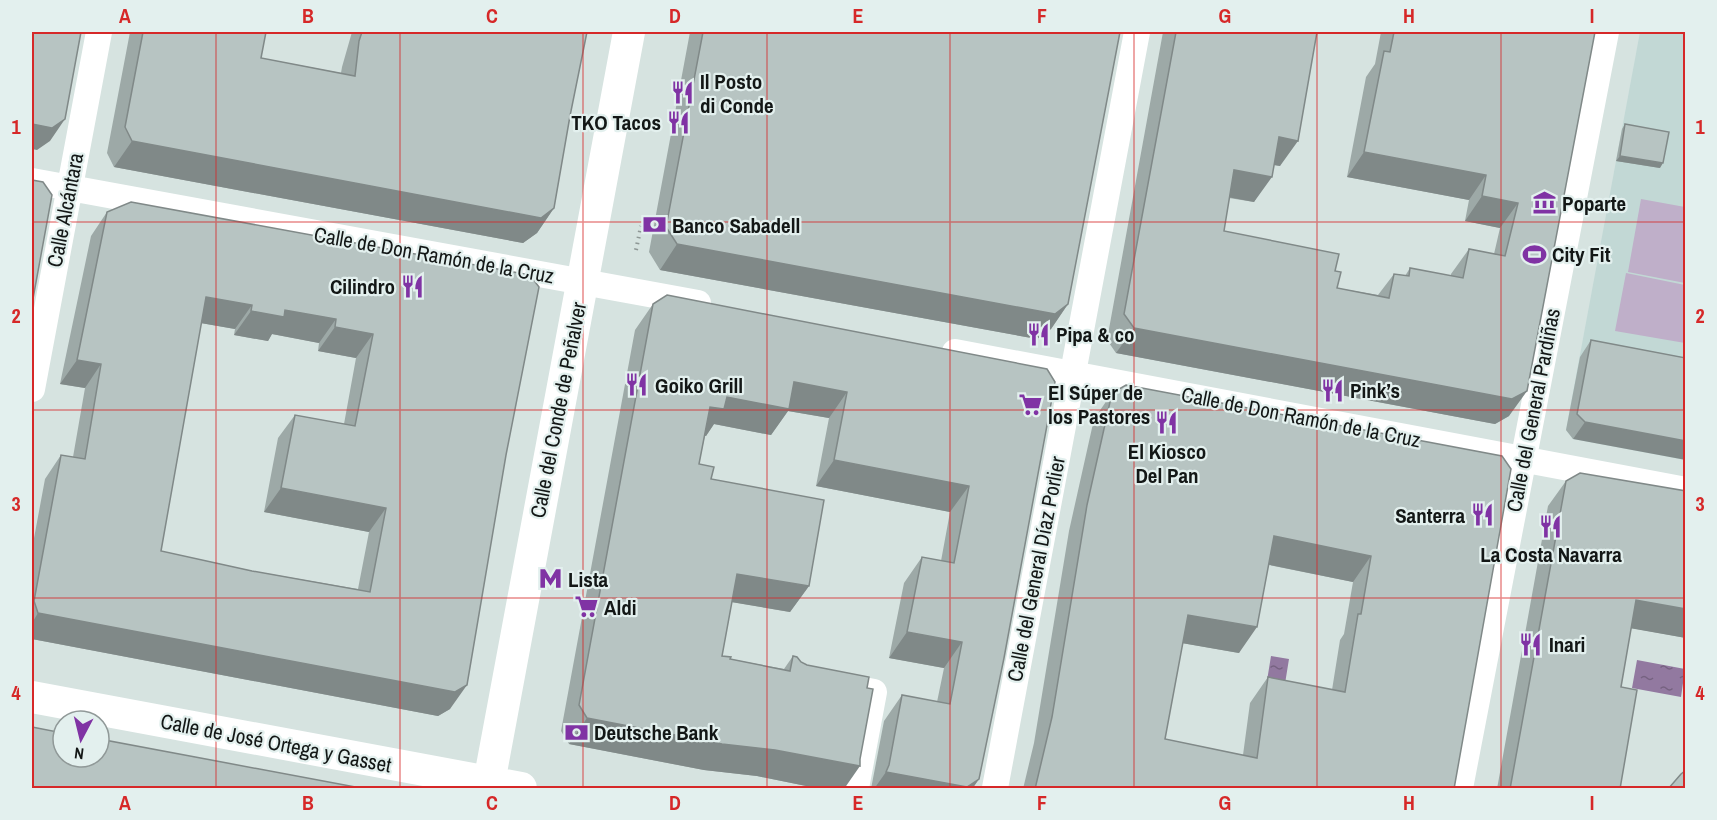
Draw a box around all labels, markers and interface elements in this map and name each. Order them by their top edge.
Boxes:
text: A [119,2,131,29]
text: B [302,2,314,29]
text: C [486,2,498,29]
text: D [669,2,681,29]
text: E [853,2,864,29]
text: F [1037,2,1047,29]
text: G [1219,2,1231,29]
text: H [1403,2,1415,29]
text: I [1590,2,1594,29]
place label: Il Posto di Conde [700,67,774,120]
restaurant icon: Il Posto di Conde [669,80,695,106]
place label: TKO Tacos [571,108,661,137]
restaurant icon: TKO Tacos [666,109,692,135]
text: 1 [11,113,21,140]
text: 1 [1695,113,1705,140]
street label: Calle Alcántara [40,150,90,270]
place label: Poparte [1562,189,1626,218]
museum icon: Poparte [1531,190,1557,216]
place label: Banco Sabadell [672,211,800,240]
bank icon: Banco Sabadell [641,212,667,238]
street label: Calle de Don Ramón de la Cruz [312,220,557,290]
place label: City Fit [1552,240,1611,269]
sports icon: City Fit [1521,241,1547,267]
place label: Cilindro [330,272,395,301]
restaurant icon: Cilindro [400,273,426,299]
street label: Calle del Conde de Peñalver [523,299,593,520]
text: 2 [11,302,21,329]
text: 2 [1695,302,1705,329]
street label: Calle del General Pardiñas [1499,306,1567,514]
place label: Pipa & co [1056,320,1134,349]
restaurant icon: Pipa & co [1025,321,1051,347]
place label: Goiko Grill [655,371,743,400]
restaurant icon: Goiko Grill [624,372,650,398]
place label: Pink’s [1350,376,1400,405]
restaurant icon: Pink’s [1319,377,1345,403]
place label: El Súper de los Pastores [1048,378,1150,431]
street label: Calle de Don Ramón de la Cruz [1179,380,1423,454]
supermarket icon: El Súper de los Pastores [1017,391,1043,417]
restaurant icon: El Kiosco Del Pan [1154,410,1180,436]
place label: El Kiosco Del Pan [1128,437,1206,490]
street label: Calle del General Díaz Porlier [1000,454,1072,684]
text: 3 [11,490,21,517]
text: 3 [1695,490,1705,517]
place label: Santerra [1395,501,1465,530]
restaurant icon: Santerra [1470,502,1496,528]
restaurant icon: La Costa Navarra [1538,513,1564,539]
place label: La Costa Navarra [1480,540,1622,569]
place label: Lista [568,565,609,594]
metro station icon: Lista [537,566,563,592]
place label: Aldi [604,593,637,622]
supermarket icon: Aldi [573,594,599,620]
place label: Inari [1549,630,1585,659]
restaurant icon: Inari [1518,631,1544,657]
text: 4 [11,679,21,706]
text: 4 [1695,679,1705,706]
street label: Calle de José Ortega y Gasset [158,706,394,780]
north arrow [51,709,111,769]
place label: Deutsche Bank [594,718,719,747]
bank icon: Deutsche Bank [563,719,589,745]
text: N [73,742,85,765]
text: A [119,789,131,816]
text: B [302,789,314,816]
text: C [486,789,498,816]
text: D [669,789,681,816]
text: E [853,789,864,816]
text: F [1037,789,1047,816]
text: G [1219,789,1231,816]
text: H [1403,789,1415,816]
text: I [1590,789,1594,816]

